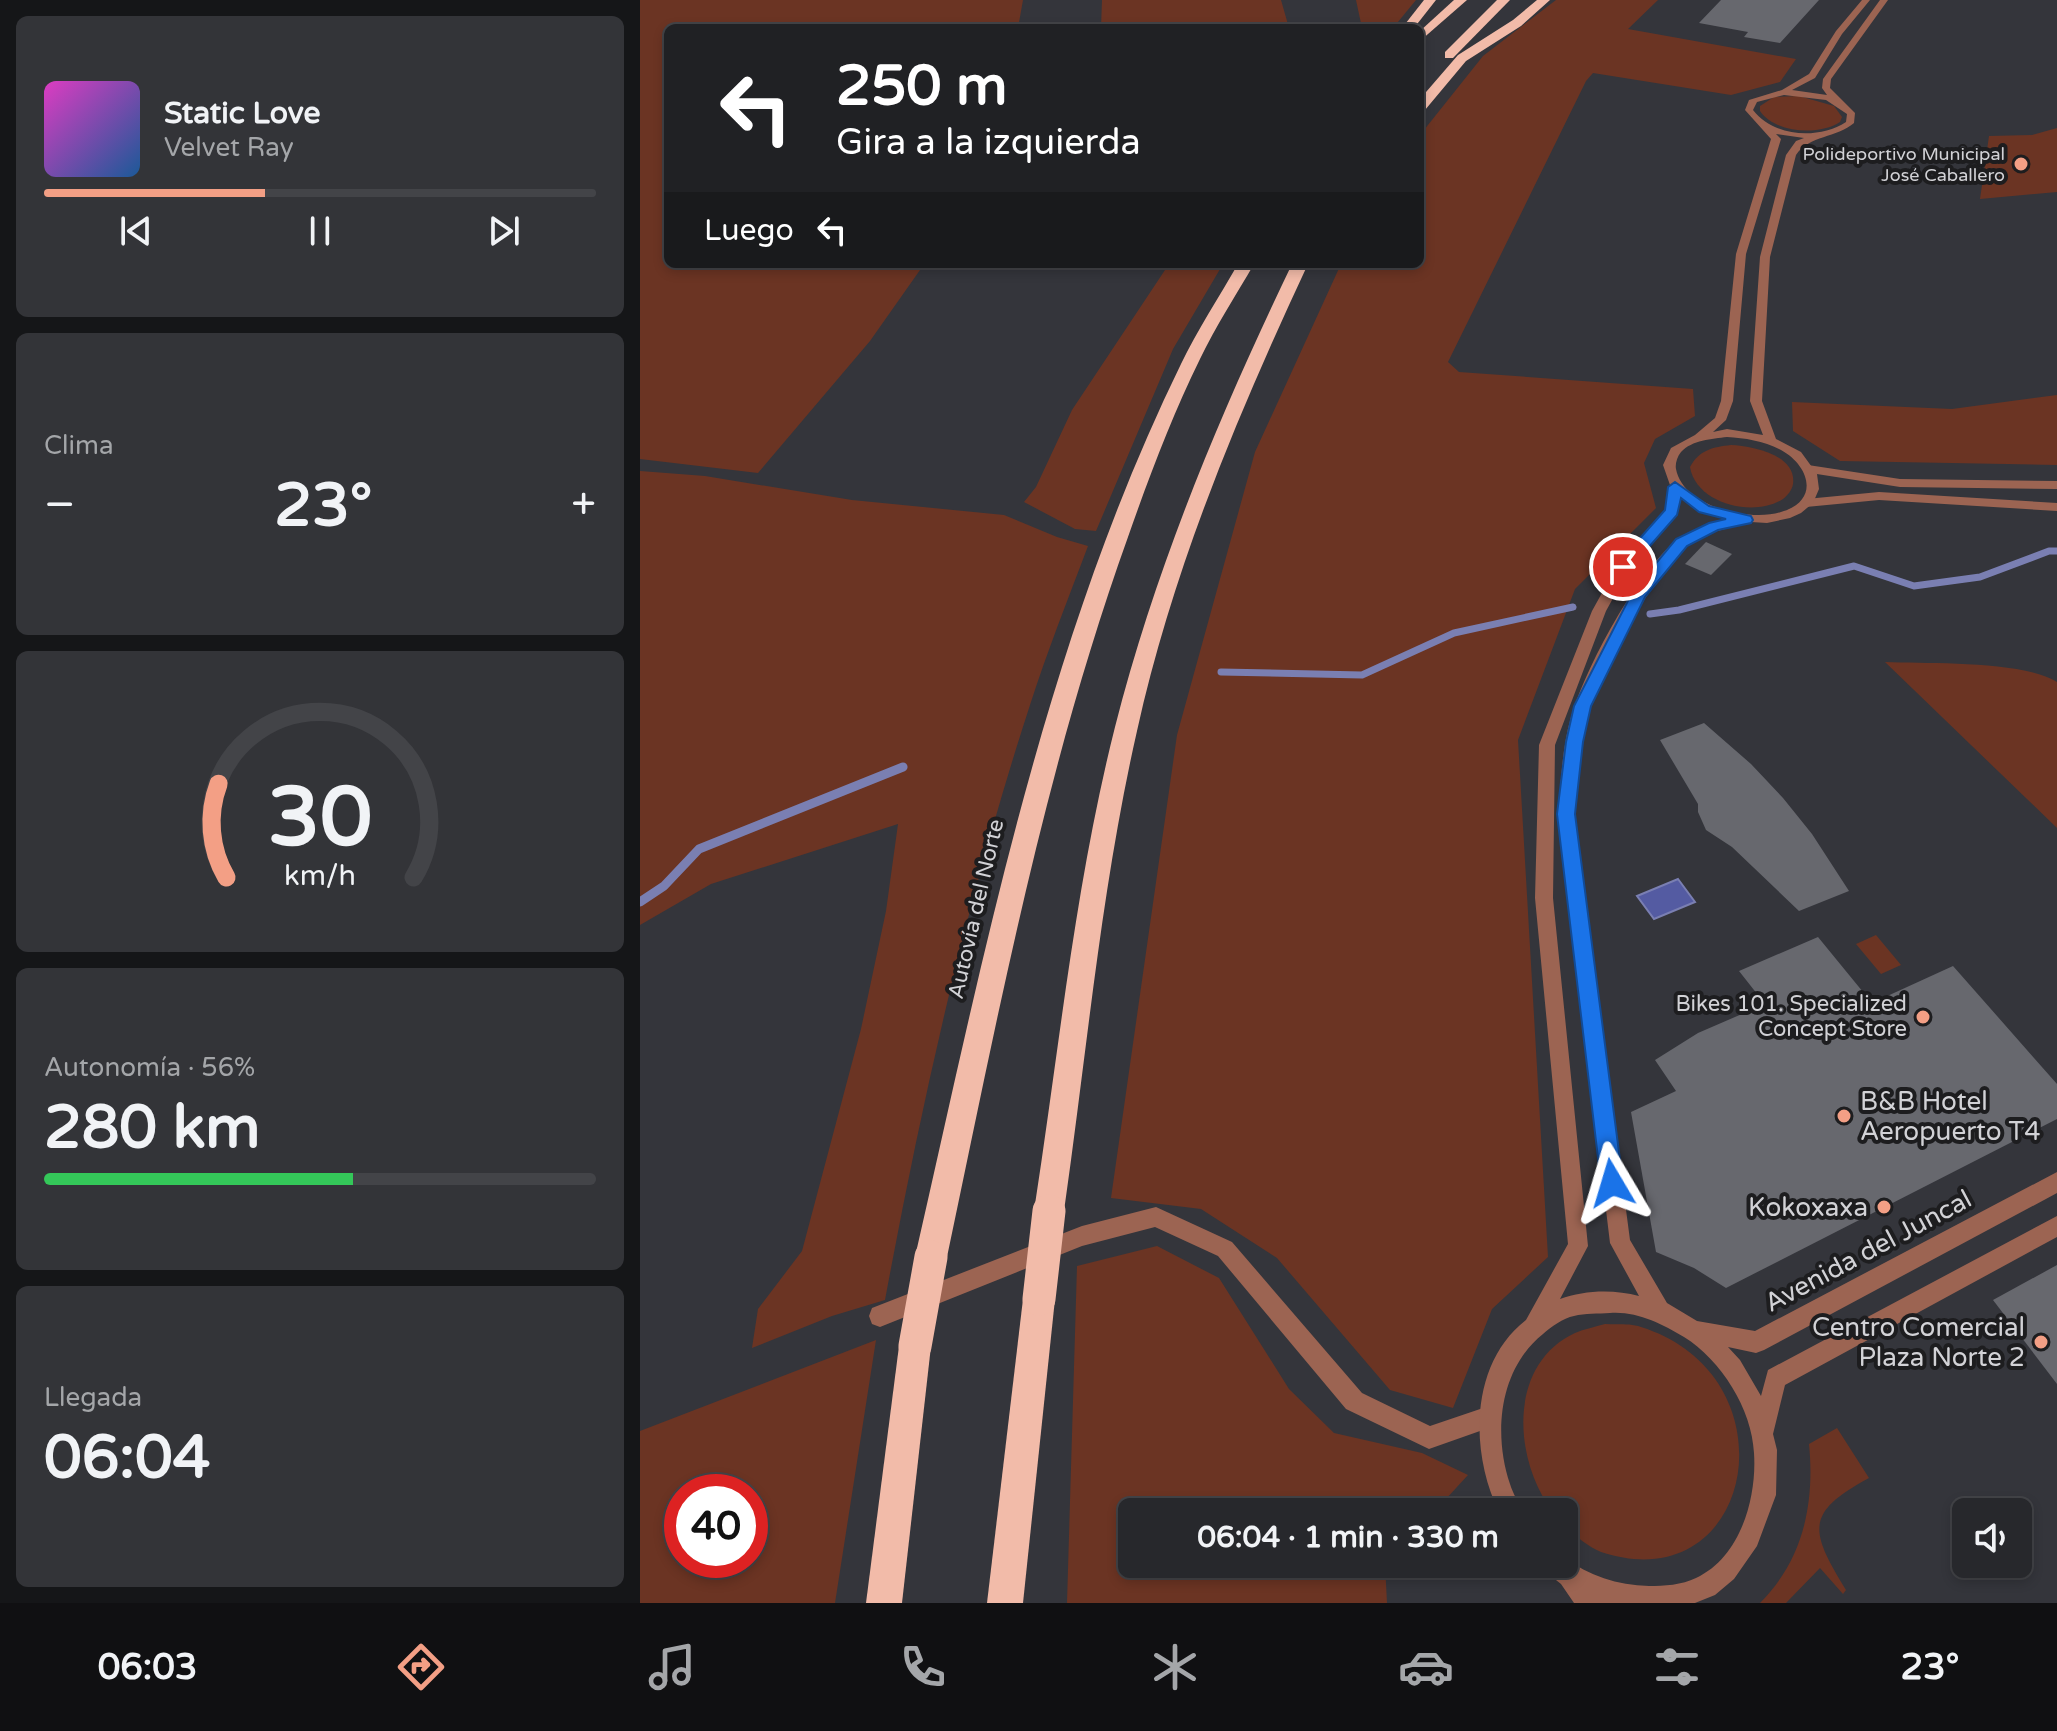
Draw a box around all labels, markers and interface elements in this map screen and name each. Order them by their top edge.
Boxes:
text: 250 m [836,53,1007,120]
icon: left [704,56,808,160]
text: Static Love [164,95,320,132]
text: Gira a la izquierda [836,121,1141,164]
text: Velvet Ray [164,132,294,163]
place label: Polideportivo Municipal José Caballero [1803,143,2005,186]
marker: Polideportivo Municipal José Caballero [2012,155,2030,173]
icon: left [810,208,854,252]
icon: previous [114,209,158,253]
icon: pause [298,209,342,253]
icon: next [482,209,526,253]
text: Luego [704,212,794,249]
text: Clima [44,430,114,461]
text: 23° [274,470,372,542]
text: − [44,479,75,532]
text: + [571,479,596,532]
pin [1589,533,1657,601]
icon: arrive [1601,545,1645,589]
text: 30 [268,767,372,867]
street label: Autovía del Norte [943,817,1009,1001]
text: km/h [284,859,356,893]
place label: Bikes 101. Specialized Concept Store [1676,991,1907,1042]
marker: Bikes 101. Specialized Concept Store [1914,1008,1932,1026]
text: Autonomía · 56% [44,1052,255,1083]
place label: B&B Hotel Aeropuerto T4 [1860,1086,2041,1147]
text: 280 km [44,1092,260,1164]
marker: B&B Hotel Aeropuerto T4 [1835,1107,1853,1125]
position arrow [1570,1141,1654,1225]
street label: Avenida del Juncal [1759,1183,1977,1319]
place label: Kokoxaxa [1748,1192,1868,1223]
marker: Kokoxaxa [1875,1198,1893,1216]
place label: Centro Comercial Plaza Norte 2 [1812,1312,2025,1373]
marker: Centro Comercial Plaza Norte 2 [2032,1333,2050,1351]
text: Llegada [44,1382,142,1413]
text: 06:04 [44,1422,210,1494]
speed limit sign: 40 [664,1474,768,1578]
map controls [1952,1498,2032,1578]
button: sound [1952,1498,2032,1578]
text: 06:04 · 1 min · 330 m [1197,1519,1499,1556]
icon: directions [393,1639,449,1695]
icon: music [644,1639,700,1695]
icon: phone [895,1639,951,1695]
icon: climate [1147,1639,1203,1695]
icon: car [1398,1639,1454,1695]
icon: filters [1649,1639,1705,1695]
text: 06:03 [98,1646,197,1689]
text: 23° [1901,1646,1959,1689]

